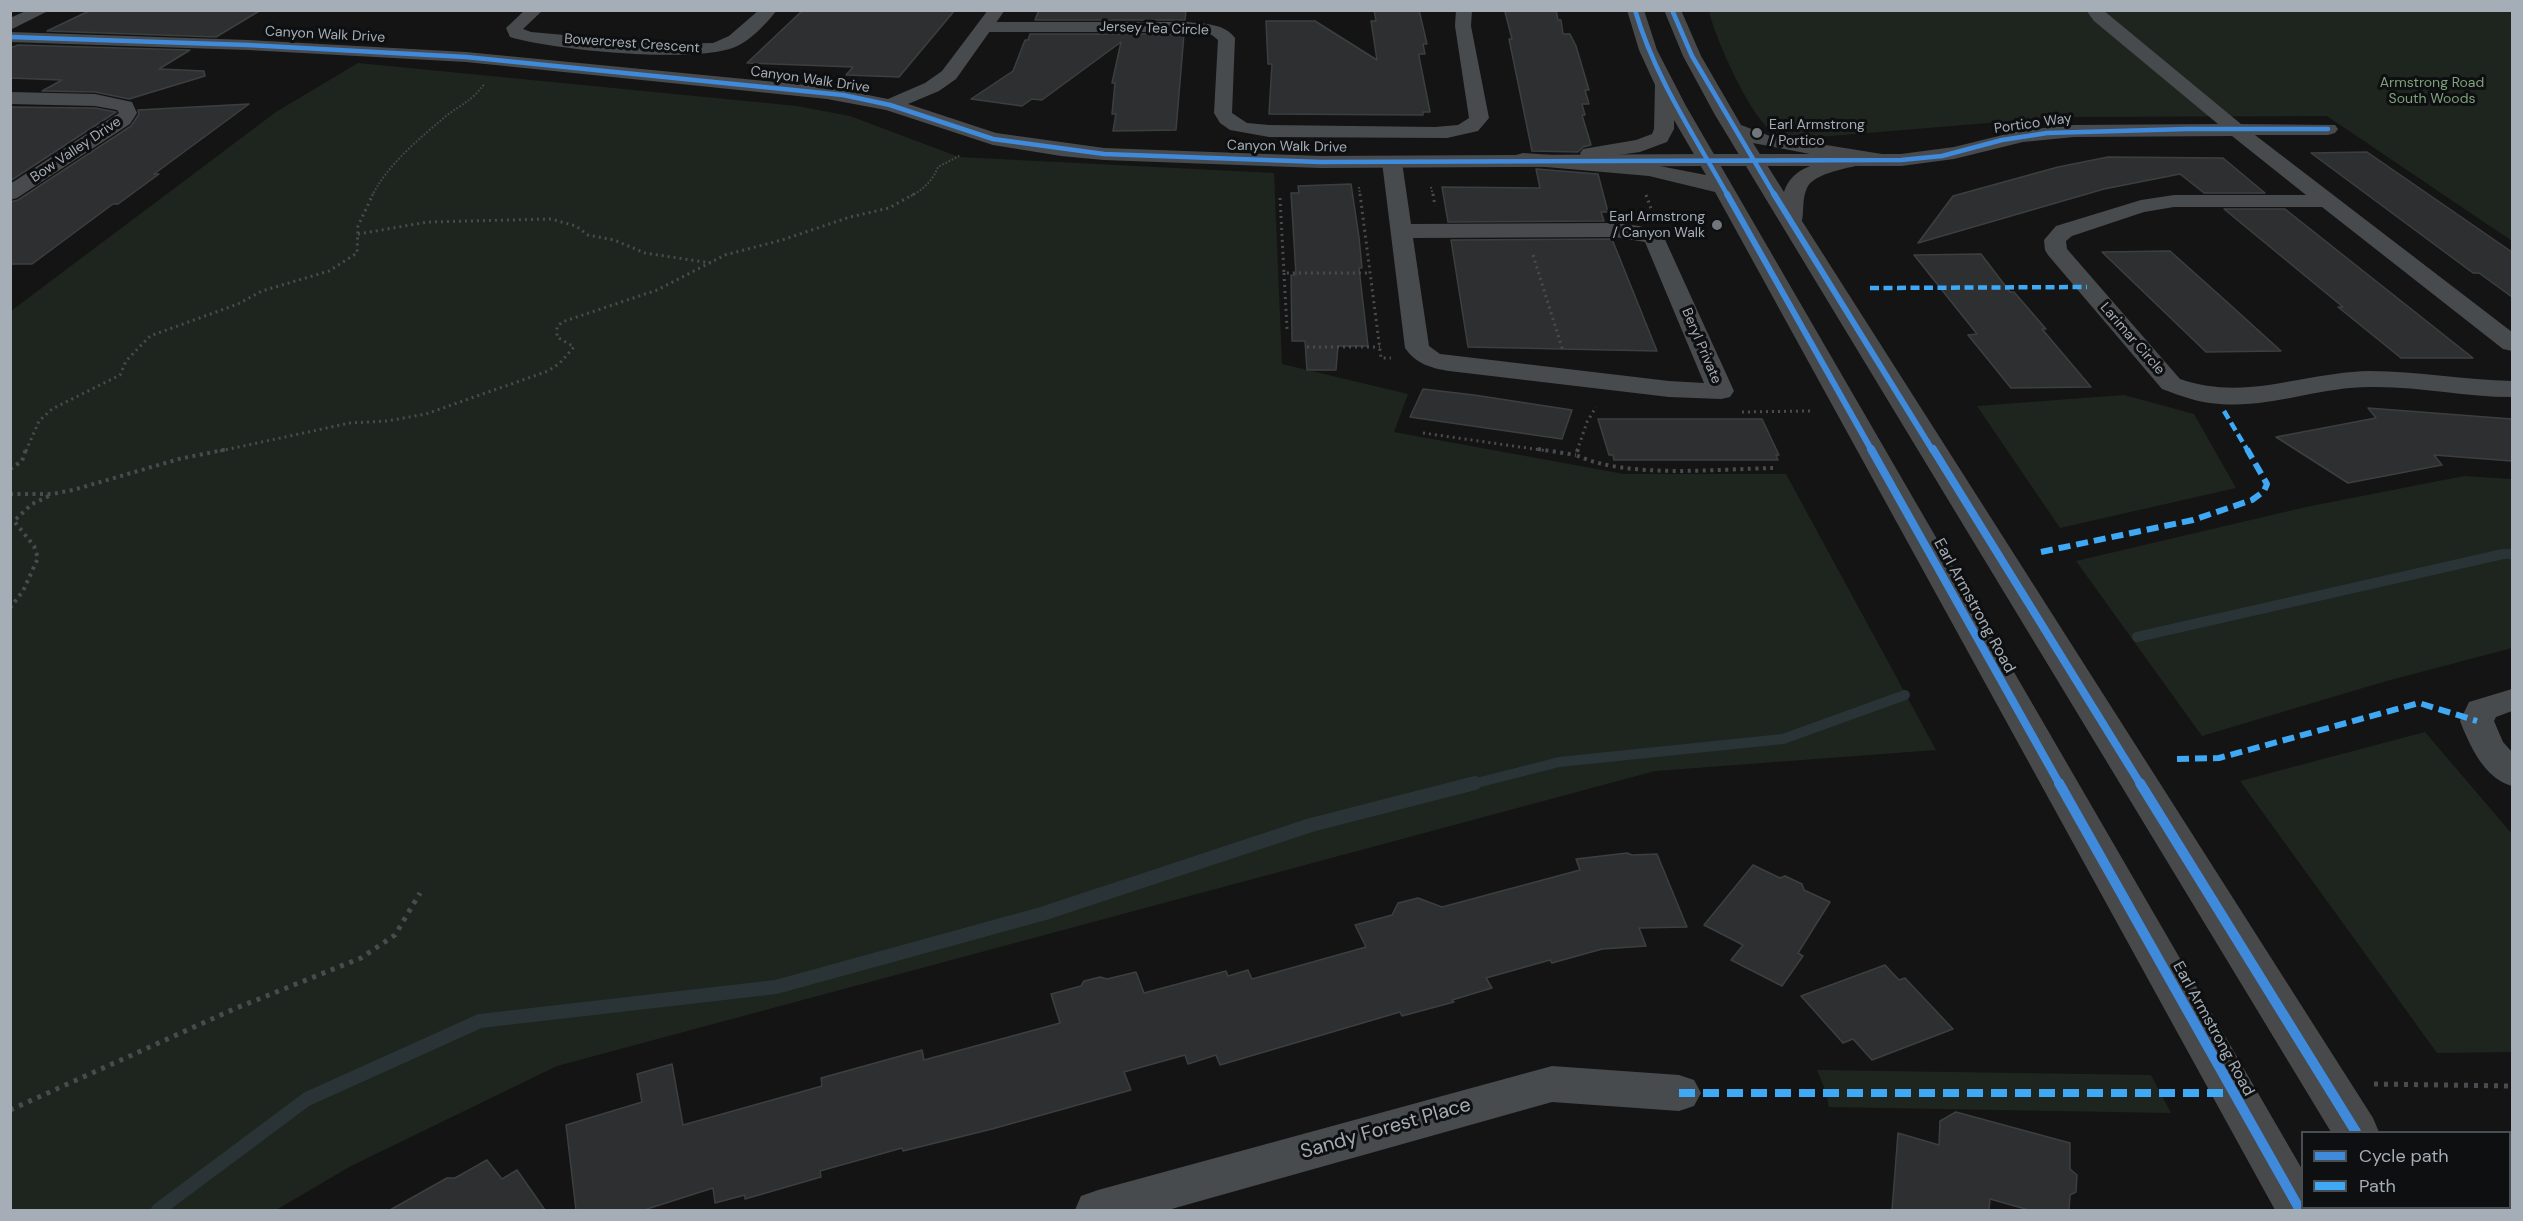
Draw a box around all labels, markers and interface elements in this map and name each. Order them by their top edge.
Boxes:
street label: Jersey Tea Circle [1099,19,1209,39]
street label: Canyon Walk Drive [265,23,385,47]
street label: Bowercrest Crescent [564,31,700,57]
street label: Canyon Walk Drive [749,63,871,97]
park label: Armstrong Road South Woods [2380,75,2484,108]
street label: Portico Way [1993,110,2073,138]
street label: Bow Valley Drive [28,113,124,187]
place label: Earl Armstrong / Portico [1769,117,1865,150]
marker: Earl Armstrong / Portico [1750,126,1764,140]
street label: Canyon Walk Drive [1227,138,1347,156]
place label: Earl Armstrong / Canyon Walk [1609,209,1705,242]
marker: Earl Armstrong / Canyon Walk [1710,218,1724,232]
street label: Larimar Circle [2096,300,2168,378]
street label: Beryl Private [1678,306,1724,386]
street label: Earl Armstrong Road [1929,535,2019,677]
street label: Earl Armstrong Road [2168,958,2258,1100]
street label: Sandy Forest Place [1298,1093,1474,1165]
legend [2301,1131,2511,1209]
text: Cycle path [2359,1144,2449,1168]
text: Path [2359,1174,2396,1198]

